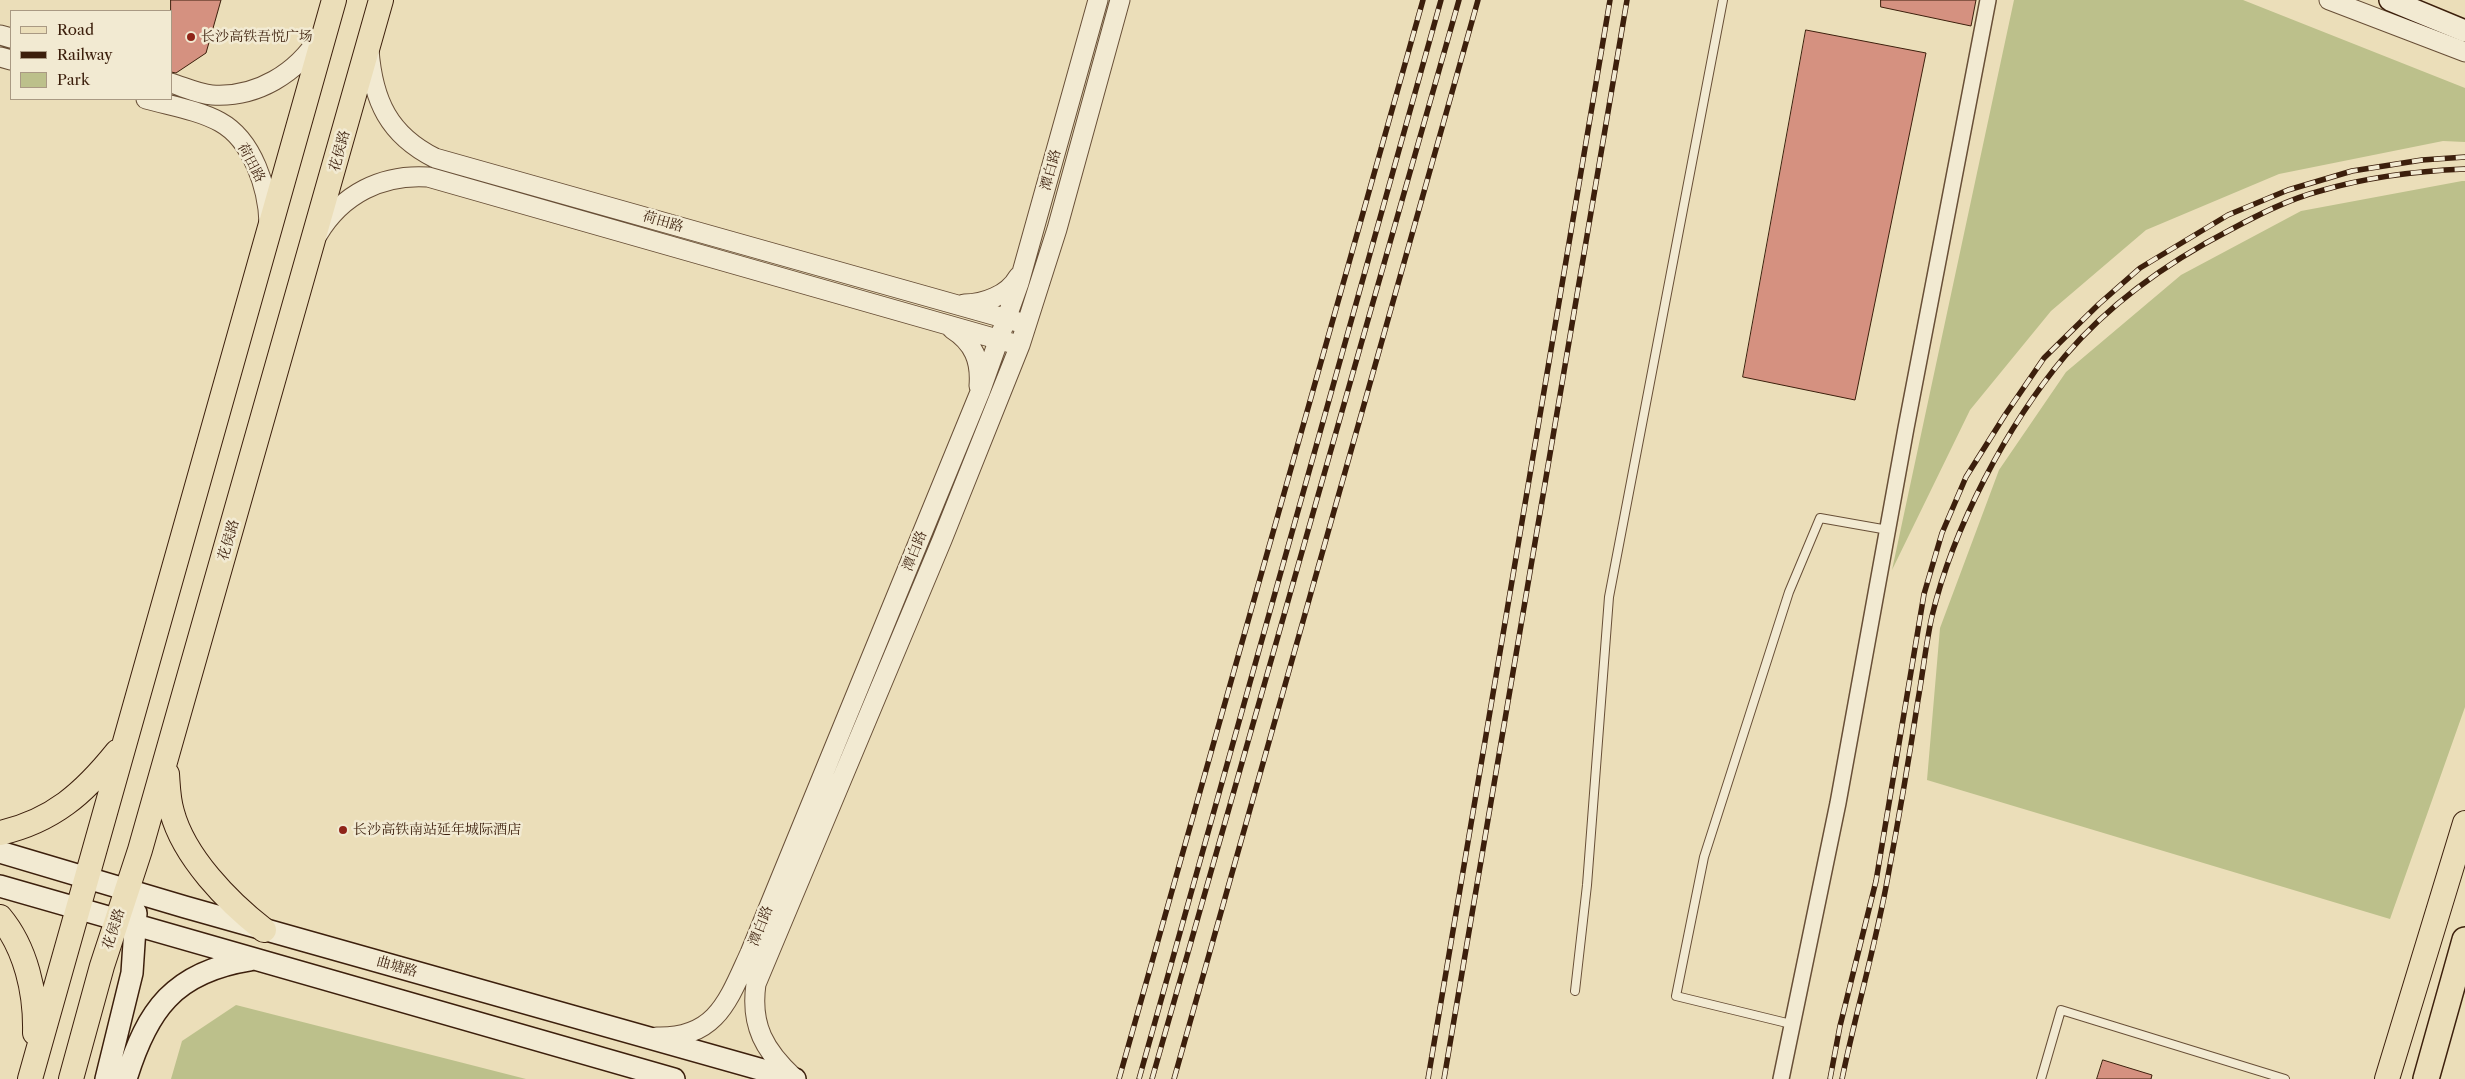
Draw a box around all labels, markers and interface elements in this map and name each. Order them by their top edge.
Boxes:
legend [10,10,172,100]
text: Road [57,20,94,39]
place label: 长沙高铁吾悦广场 [201,29,313,45]
marker: 长沙高铁吾悦广场 [185,31,197,43]
text: Railway [57,45,113,64]
text: Park [57,70,90,89]
street label: 花侯路 [326,129,354,173]
street label: 荷田路 [234,141,268,185]
street label: 潭白路 [1037,148,1065,192]
street label: 荷田路 [640,208,686,236]
street label: 花侯路 [215,517,243,563]
street label: 潭白路 [899,528,931,574]
place label: 长沙高铁南站延年城际酒店 [353,822,521,838]
marker: 长沙高铁南站延年城际酒店 [337,824,349,836]
street label: 潭白路 [745,903,777,949]
street label: 花侯路 [100,906,128,952]
street label: 曲塘路 [374,953,420,981]

